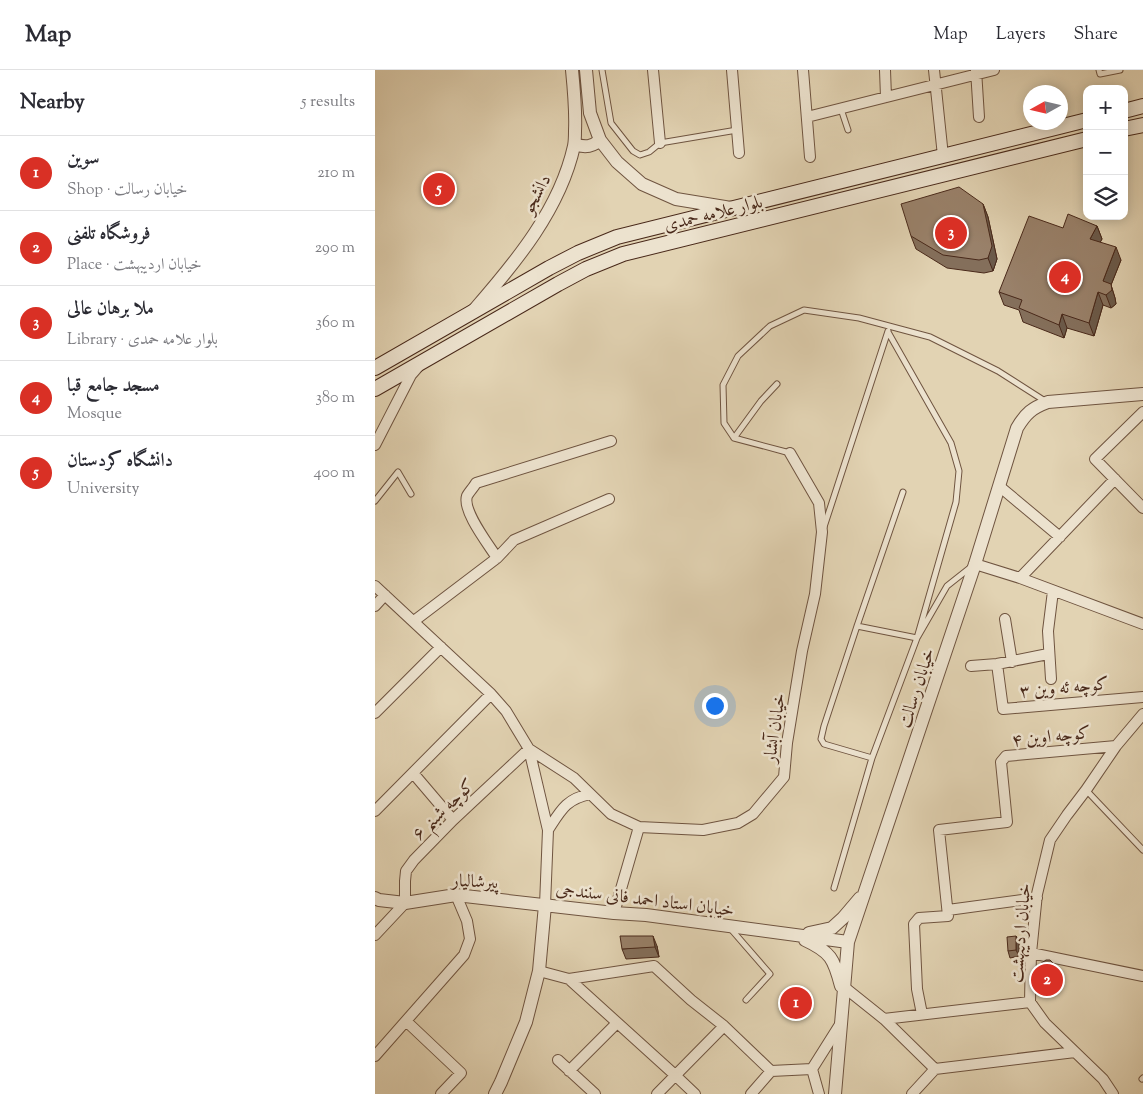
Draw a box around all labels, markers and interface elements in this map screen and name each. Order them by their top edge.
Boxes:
text: Map [25,18,71,52]
text: Map [933,22,968,48]
text: Layers [996,22,1046,48]
text: Share [1074,22,1118,48]
north arrow [1023,85,1068,130]
map controls [1083,85,1128,220]
button: + [1083,85,1128,130]
text: Nearby [20,88,85,118]
text: 5 results [301,91,355,114]
button: − [1083,130,1128,175]
text: سوین [67,146,100,173]
text: 1 [33,162,39,185]
text: 210 m [317,162,355,185]
pin: 5 [423,170,455,208]
street label: دانشجو [515,170,559,221]
button: layers [1083,175,1128,220]
text: Shop · خیابان رسالت [67,179,187,202]
street label: بلوار علامه حمدی [661,190,766,240]
pin: 3 [935,214,967,252]
text: فروشگاه تلفنی [67,221,151,248]
text: 2 [32,237,40,260]
text: 290 m [315,237,355,260]
text: Place · خیابان اردیبهشت [67,254,202,277]
pin: 4 [1049,258,1081,296]
text: ملا برهان عالی [67,296,154,323]
text: 3 [33,312,39,335]
text: 360 m [316,312,355,335]
text: Library · بلوار علامه حمدی [67,329,218,352]
text: مسجد جامع قبا [67,373,160,400]
text: 4 [32,387,40,410]
text: 380 m [315,387,355,410]
text: Mosque [67,403,122,426]
text: دانشگاه کردستان [67,448,173,475]
text: 5 [33,462,39,485]
text: 400 m [314,462,355,485]
text: University [67,478,140,501]
street label: خیابان رسالت [893,645,943,732]
street label: کوچه ئه وین ۳ [1018,672,1110,706]
street label: خیابان آبشار [758,692,794,767]
your location [702,693,728,719]
street label: کوچه اوین ۴ [1010,721,1092,755]
street label: کوچه شبنم ۶ [407,774,484,849]
street label: پیرشالیار [449,869,500,897]
street label: خیابان استاد احمد فانی سنندجی [554,877,735,925]
street label: خیابان اردیبهشت [1005,882,1039,984]
pin: 2 [1031,961,1063,999]
pin: 1 [780,984,812,1022]

